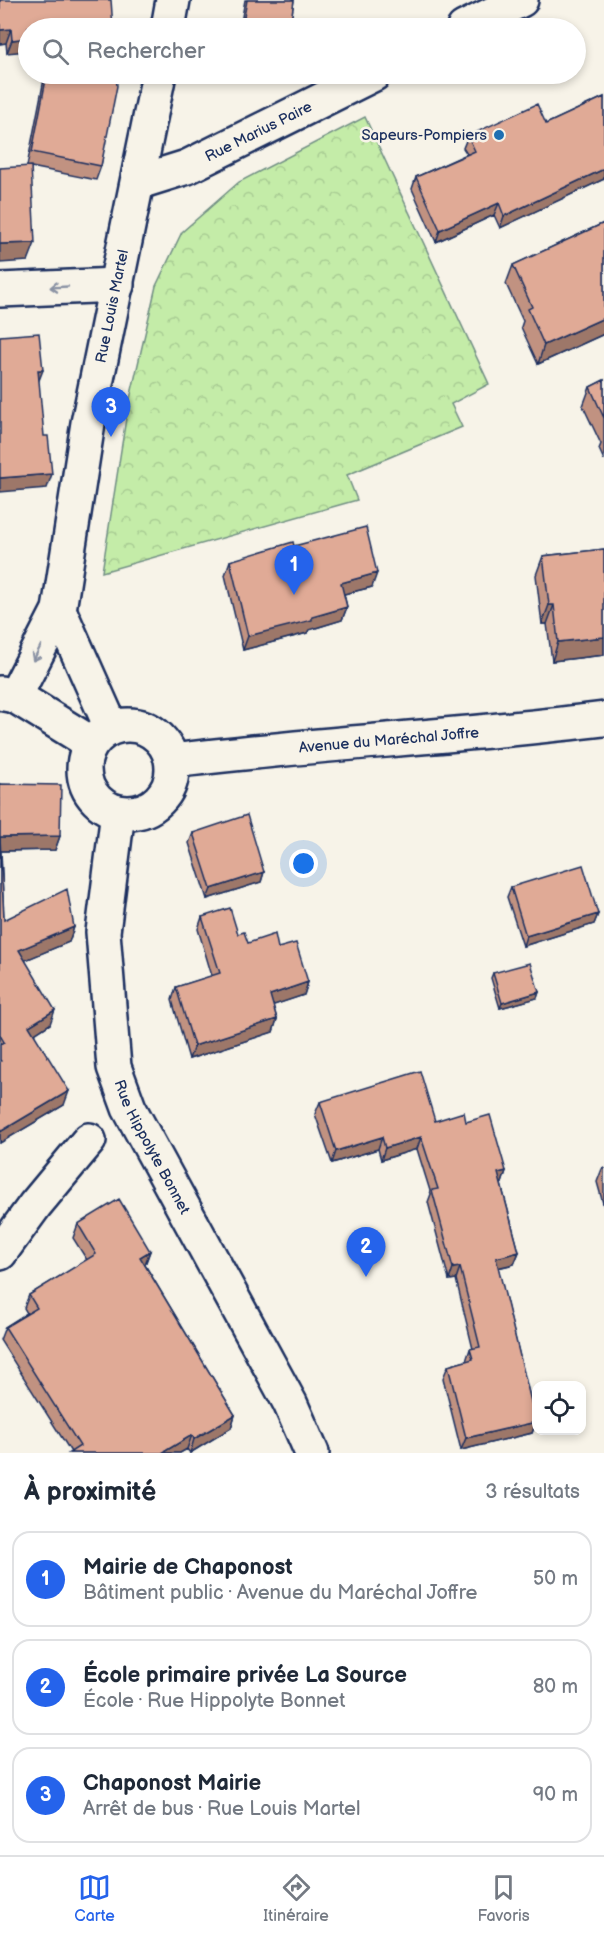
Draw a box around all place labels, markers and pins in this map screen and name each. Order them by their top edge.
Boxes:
place label: Sapeurs-Pompiers [361,126,488,145]
marker: Sapeurs-Pompiers [492,128,506,142]
pin: 3 [92,388,130,437]
pin: 1 [274,546,314,595]
pin: 2 [346,1228,386,1277]

